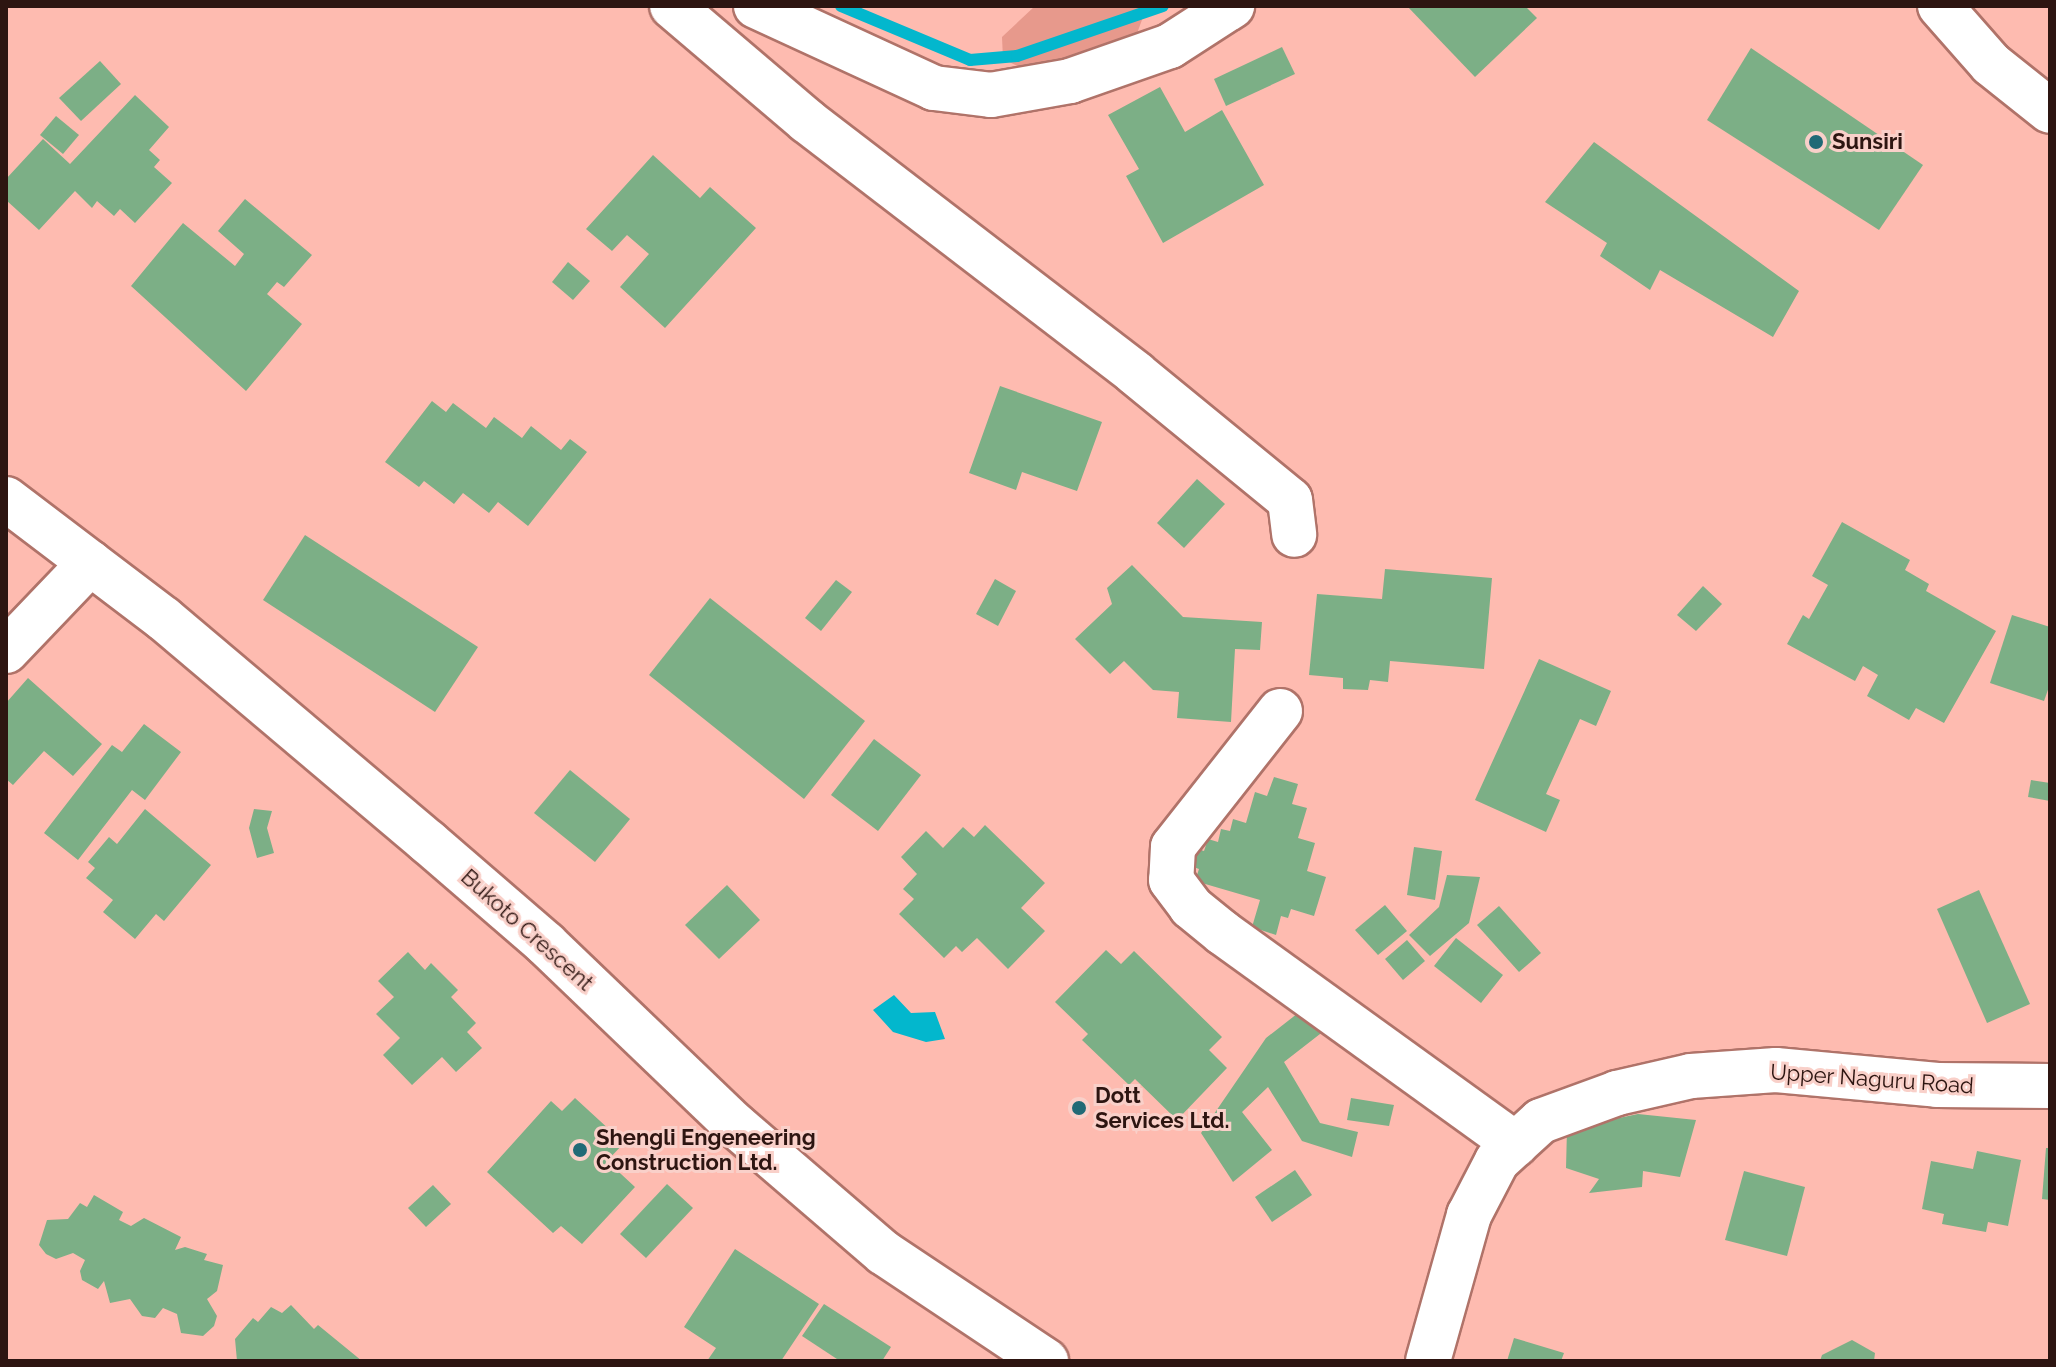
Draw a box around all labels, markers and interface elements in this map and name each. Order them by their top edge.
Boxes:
place label: Sunsiri [1832,129,1903,155]
marker: Sunsiri [1807,133,1825,151]
street label: Bukoto Crescent [456,864,598,996]
street label: Upper Naguru Road [1769,1059,1975,1099]
place label: Dott Services Ltd. [1095,1082,1229,1134]
marker: Dott Services Ltd. [1070,1099,1088,1117]
place label: Shengli Engeneering Construction Ltd. [596,1124,816,1176]
marker: Shengli Engeneering Construction Ltd. [571,1141,589,1159]

